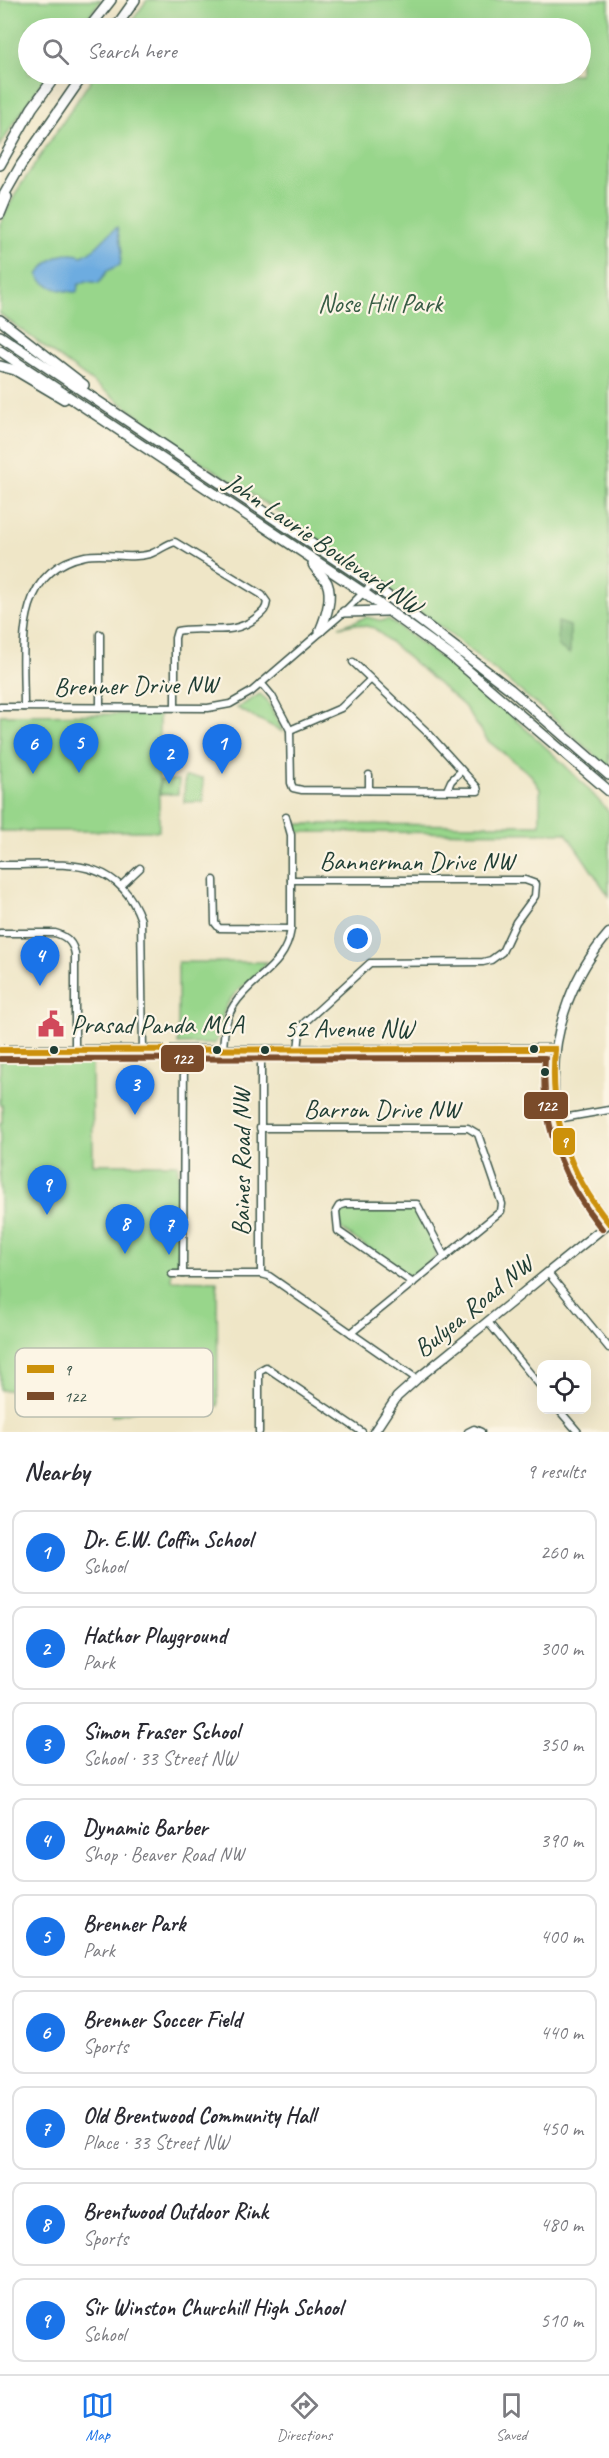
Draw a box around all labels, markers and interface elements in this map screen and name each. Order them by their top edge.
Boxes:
search box [18,18,591,84]
icon: search [39,35,72,68]
text: Search here [87,37,177,65]
park label: Nose Hill Park [318,287,444,320]
street label: John Laurie Boulevard NW [217,464,432,624]
street label: Brenner Drive NW [54,668,222,703]
pin: 6 [14,724,52,774]
pin: 5 [60,724,98,773]
pin: 1 [202,724,242,774]
pin: 2 [150,734,188,784]
street label: Bannerman Drive NW [319,845,518,878]
your location [343,924,372,953]
pin: 4 [20,936,60,986]
place label: Prasad Panda MLA [71,1008,246,1041]
public building icon: Prasad Panda MLA [36,1009,66,1039]
street label: 52 Avenue NW [284,1012,417,1045]
unlabelled marker [528,1043,540,1055]
unlabelled marker [48,1044,60,1056]
line badge: 122 [160,1044,205,1073]
unlabelled marker [211,1044,223,1056]
unlabelled marker [259,1044,271,1056]
text: 122 [171,1049,195,1069]
pin: 3 [116,1066,154,1115]
unlabelled marker [539,1066,551,1078]
street label: Baines Road NW [225,1085,258,1236]
line badge: 122 [523,1091,569,1120]
street label: Barron Drive NW [304,1093,464,1126]
text: 122 [535,1096,559,1116]
line badge: 9 [552,1127,576,1156]
text: 9 [560,1132,569,1152]
pin: 9 [28,1166,66,1215]
pin: 8 [106,1204,144,1254]
pin: 7 [150,1206,188,1255]
street label: Bulyea Road NW [407,1246,543,1365]
legend [15,1348,213,1417]
text: 9 [64,1360,73,1380]
map controls [537,1360,591,1414]
button: locate [537,1360,591,1414]
text: 122 [64,1387,87,1407]
text: Nearby [24,1455,89,1488]
text: 9 results [526,1459,585,1484]
text: Dr. E.W. Coffin School [83,1526,252,1554]
text: 1 [41,1540,50,1565]
text: 260 m [540,1540,583,1565]
text: School [83,1554,126,1579]
text: Hathor Playground [83,1622,226,1650]
text: 2 [41,1636,50,1661]
text: 300 m [540,1636,583,1661]
text: Park [83,1650,115,1675]
text: Simon Fraser School [83,1718,240,1746]
text: 3 [41,1732,50,1757]
text: 350 m [540,1732,583,1757]
text: School · 33 Street NW [83,1746,237,1771]
text: Dynamic Barber [83,1814,207,1842]
text: 4 [41,1828,50,1853]
text: 390 m [540,1828,583,1853]
text: Shop · Beaver Road NW [83,1842,244,1867]
text: Brenner Park [83,1910,185,1938]
text: 5 [41,1924,50,1949]
text: 400 m [540,1924,583,1949]
text: Park [83,1938,115,1963]
text: Brenner Soccer Field [83,2006,241,2034]
text: 6 [41,2020,50,2045]
text: 440 m [540,2020,583,2045]
text: Sports [83,2034,128,2059]
text: Old Brentwood Community Hall [83,2102,316,2130]
text: 7 [41,2116,50,2141]
text: 450 m [540,2116,583,2141]
text: Place · 33 Street NW [83,2130,229,2155]
text: Brentwood Outdoor Rink [83,2198,268,2226]
text: 8 [41,2212,50,2237]
text: 480 m [540,2212,583,2237]
text: Sports [83,2226,128,2251]
text: Sir Winston Churchill High School [83,2294,342,2322]
text: 9 [41,2308,50,2333]
text: 510 m [540,2308,583,2333]
text: School [83,2322,126,2347]
tab: Map [81,2389,114,2445]
tab: Directions [277,2389,332,2445]
tab: Saved [495,2389,528,2445]

